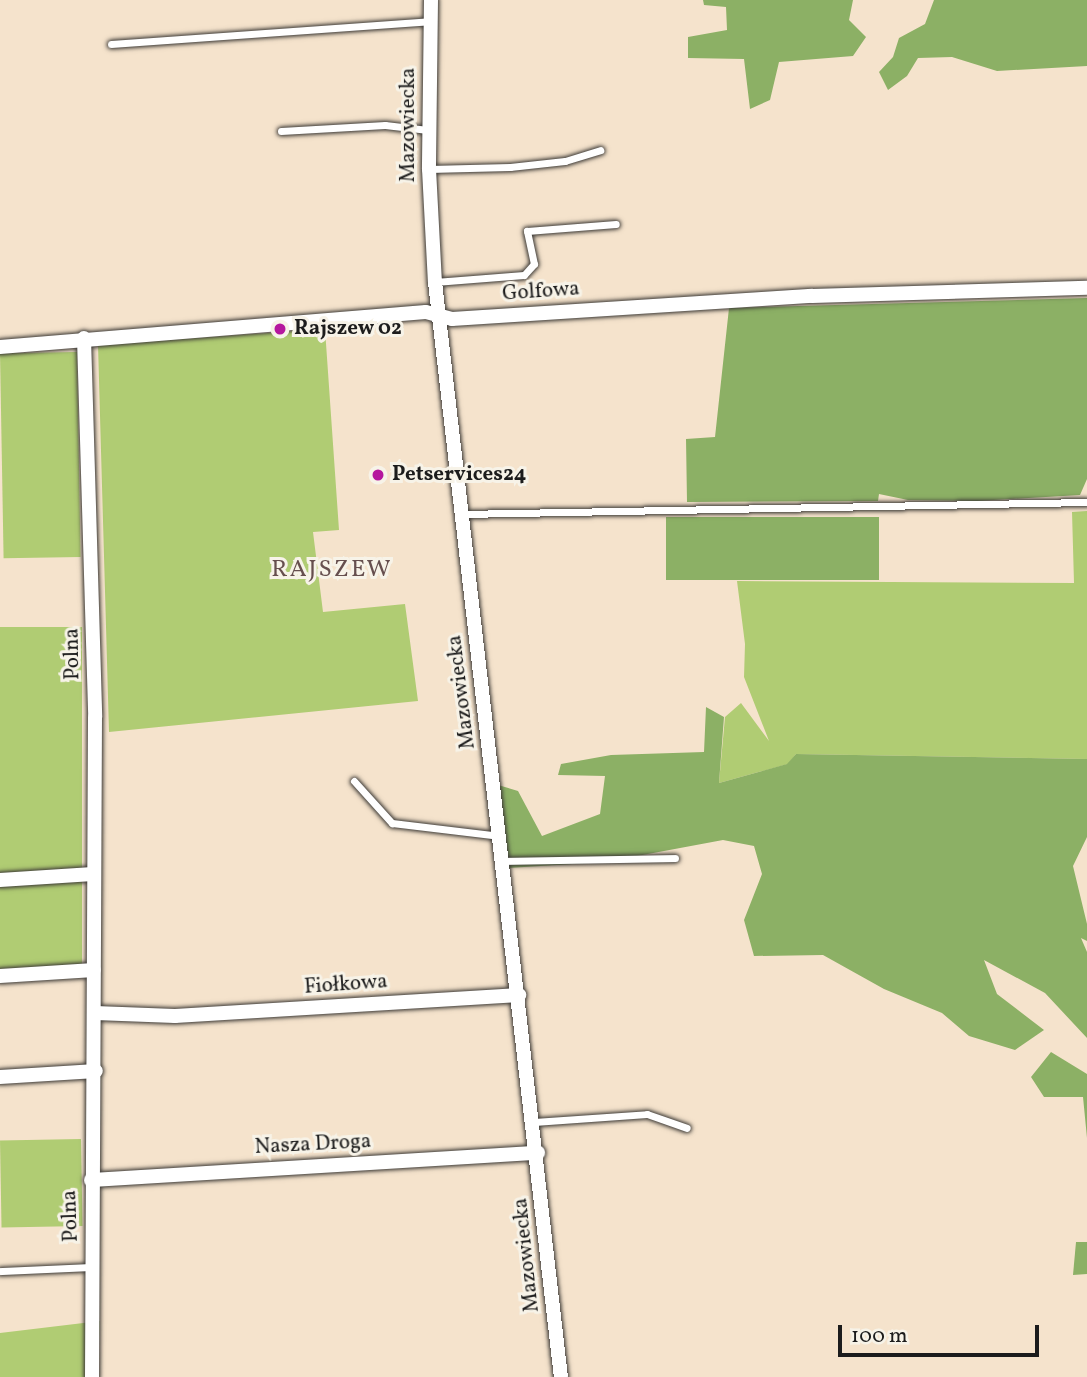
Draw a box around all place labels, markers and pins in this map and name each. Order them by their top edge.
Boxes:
place label: Rajszew 02 [294,316,402,342]
marker: Rajszew 02 [272,321,288,337]
place label: Petservices24 [392,462,526,488]
marker: Petservices24 [370,467,386,483]

